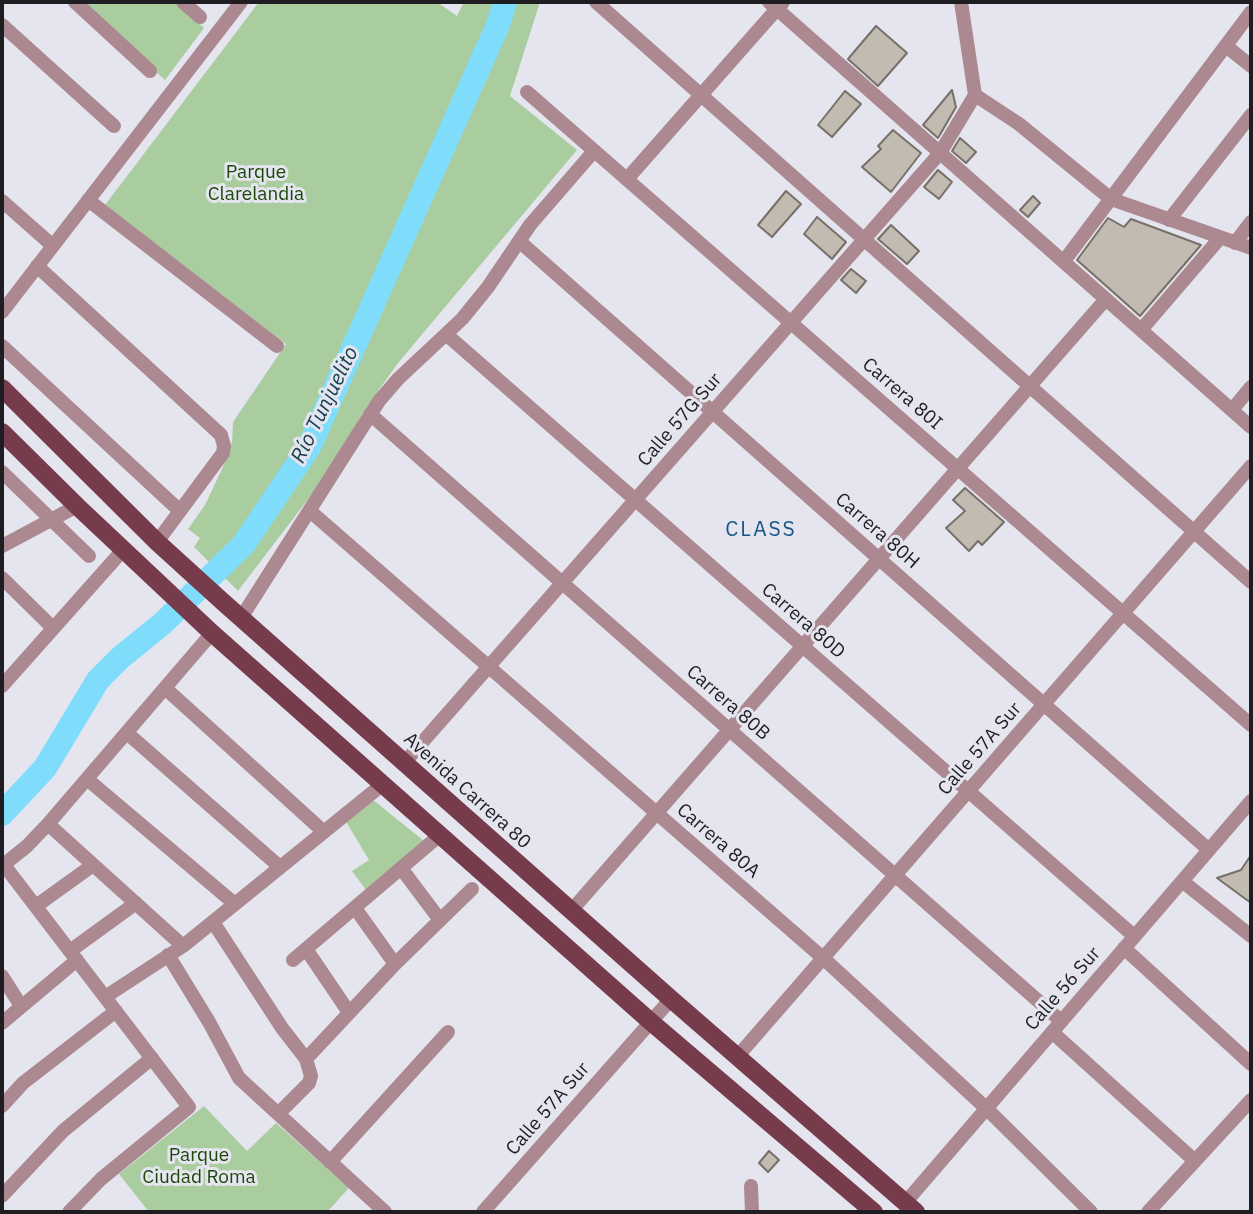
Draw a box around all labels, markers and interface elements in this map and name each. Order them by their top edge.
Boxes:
park label: Parque Clarelandia [208,162,304,206]
water label: Río Tunjuelito [286,343,364,467]
street label: Carrera 80I [857,353,947,435]
street label: Calle 57G Sur [633,369,727,471]
street label: Carrera 80H [830,488,924,574]
district label: CLASS [726,517,796,543]
street label: Carrera 80D [757,579,849,663]
street label: Carrera 80B [682,661,774,745]
street label: Calle 57A Sur [934,698,1026,800]
street label: Avenida Carrera 80 [399,728,535,854]
street label: Carrera 80A [672,799,764,883]
street label: Calle 56 Sur [1021,943,1105,1035]
street label: Calle 57A Sur [502,1058,594,1160]
park label: Parque Ciudad Roma [142,1145,256,1189]

